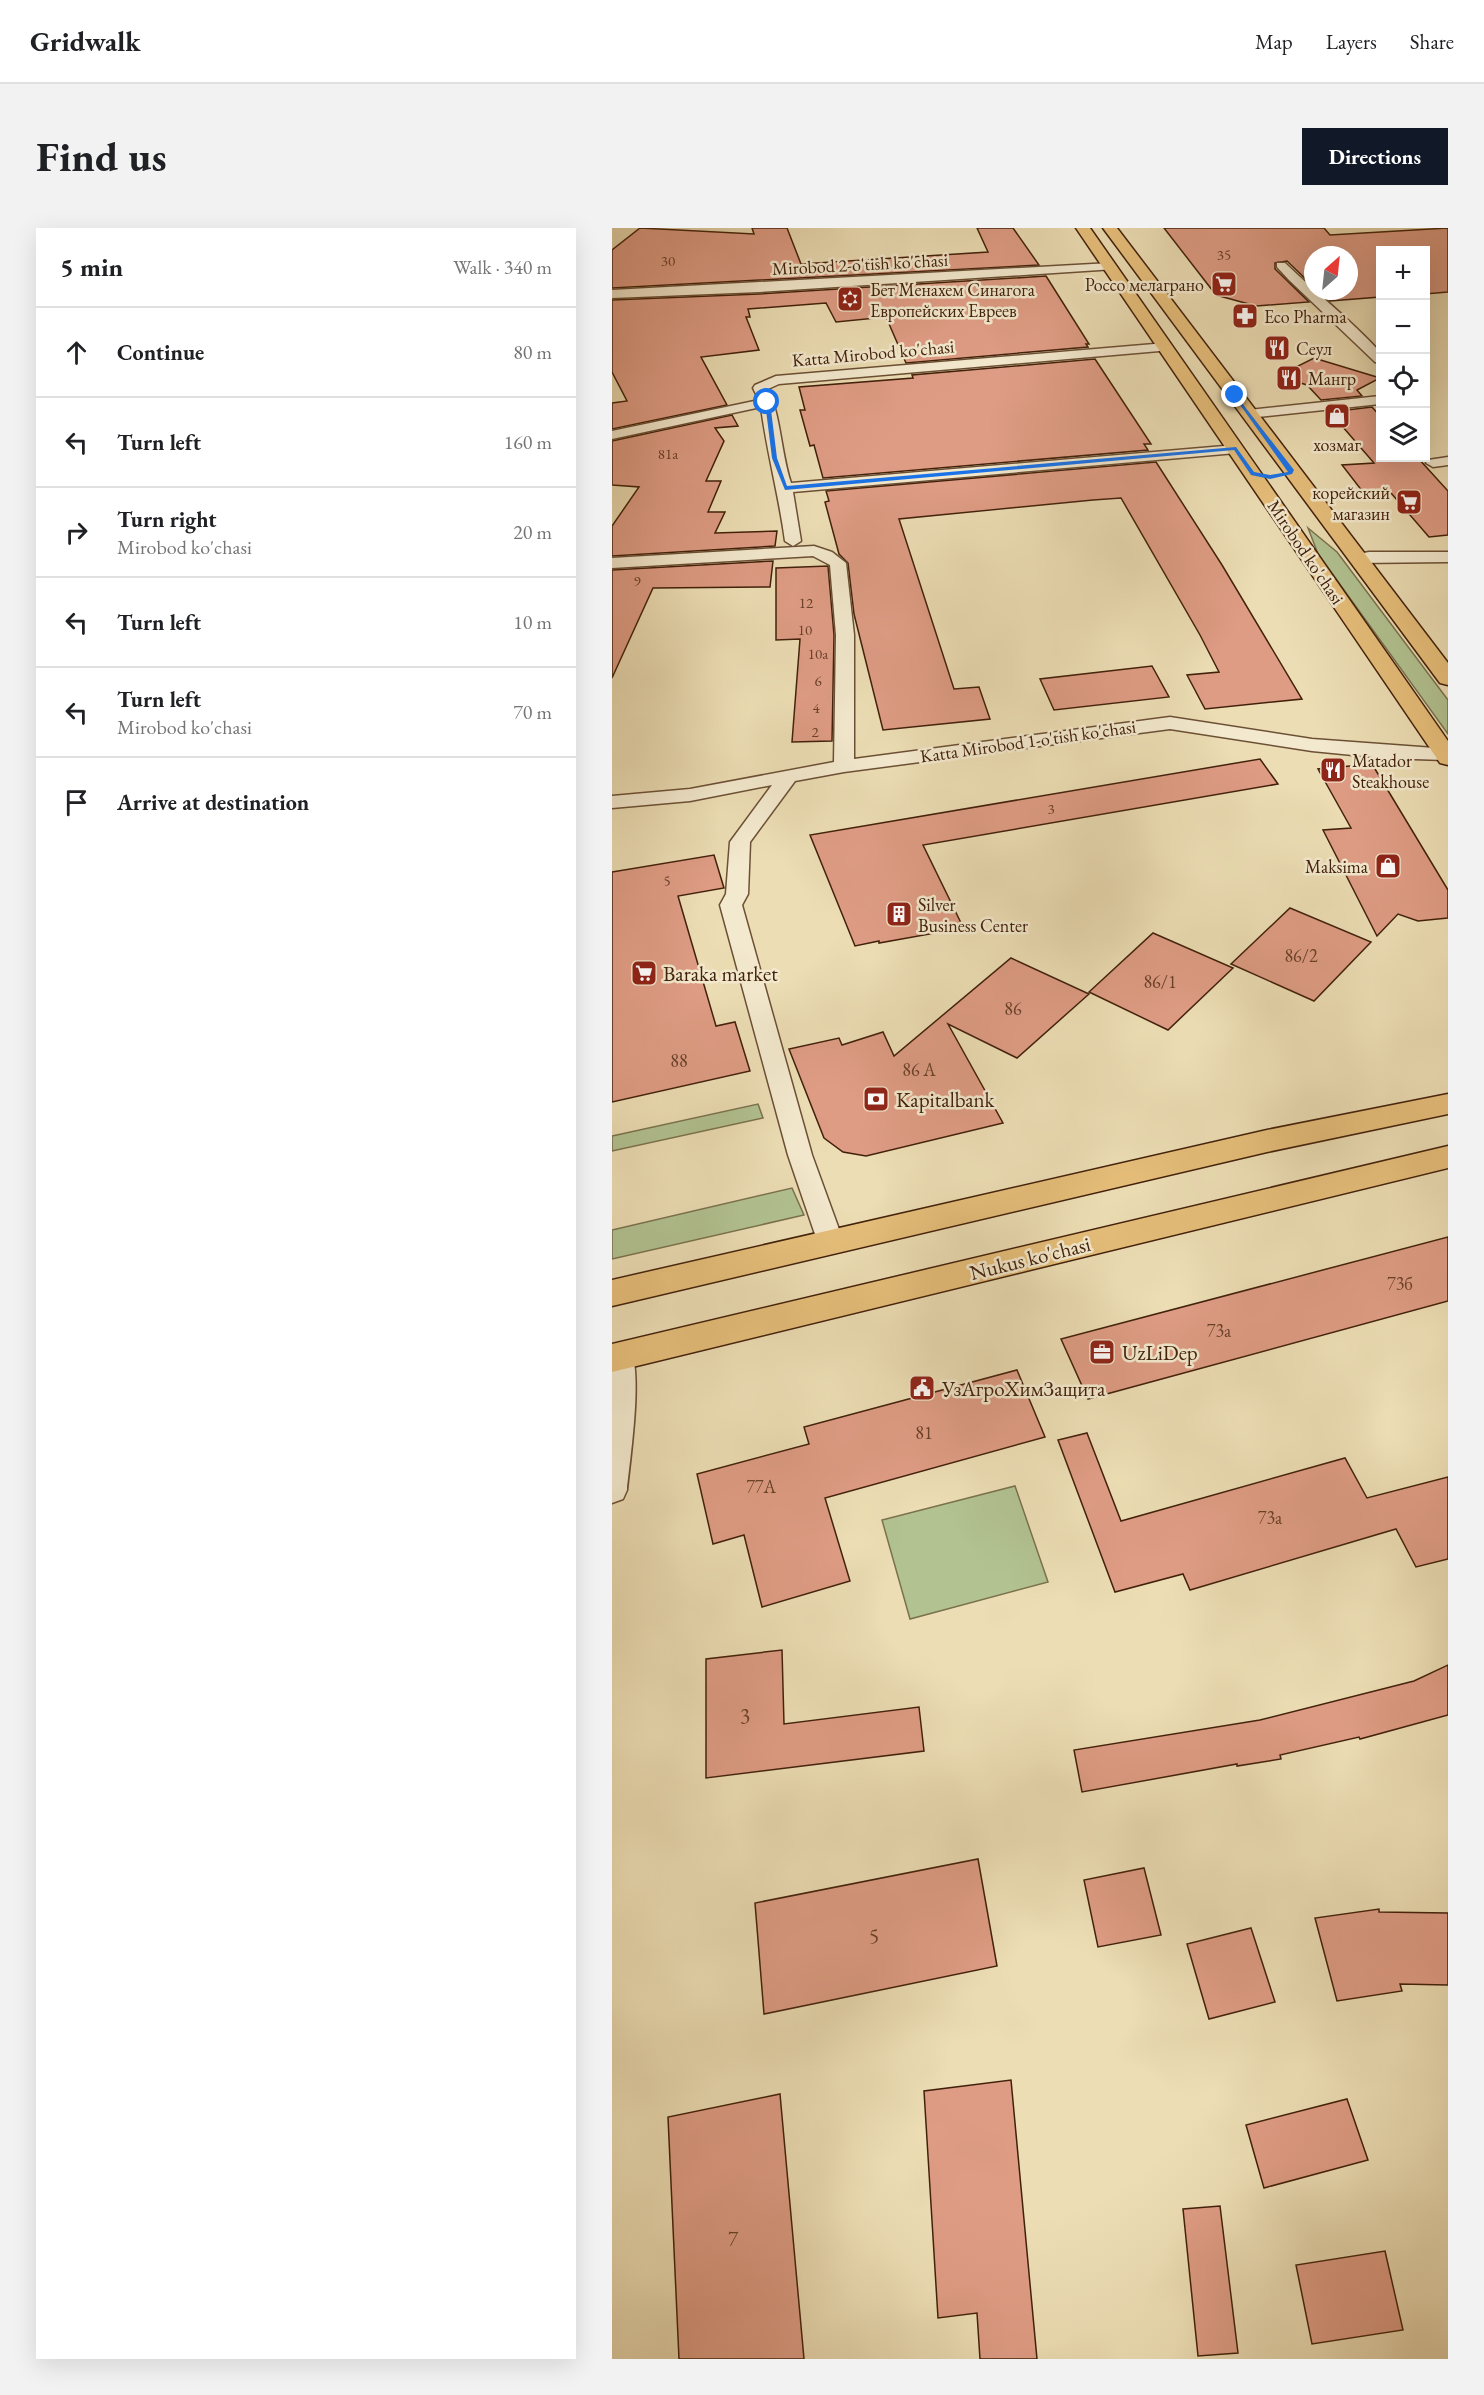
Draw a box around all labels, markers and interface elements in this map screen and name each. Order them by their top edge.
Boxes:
text: Gridwalk [30,23,141,59]
text: Map [1255,28,1293,55]
text: Layers [1326,28,1377,55]
text: Share [1410,28,1454,55]
button: Directions [1302,128,1448,185]
text: Find us [36,129,167,184]
house number: 35 [1217,245,1231,264]
north arrow [1304,246,1358,300]
map controls [1376,246,1430,462]
button: + [1376,246,1430,300]
street label: Mirobod 2-o'tish ko'chasi [771,248,949,280]
text: 5 min [60,250,123,284]
house number: 30 [661,251,675,270]
text: Walk · 340 m [453,254,552,280]
supermarket icon: Россо мелаграно [1209,269,1239,299]
place label: Россо мелаграно [1085,273,1204,296]
place label: Бет Менахем Синагога Европейских Евреев [870,278,1036,322]
synagogue icon: Бет Менахем Синагога Европейских Евреев [835,284,865,314]
button: − [1376,300,1430,354]
pharmacy icon: Eco Pharma [1230,301,1260,331]
place label: Eco Pharma [1264,305,1348,328]
restaurant icon: Сеул [1262,333,1292,363]
street label: Katta Mirobod ko'chasi [791,334,956,372]
icon: ahead [60,336,93,369]
place label: Сеул [1296,337,1332,360]
text: Continue [117,338,204,367]
text: 80 m [513,339,552,365]
button: locate [1376,354,1430,408]
restaurant icon: Мангр [1274,363,1304,393]
place label: Мангр [1308,367,1356,390]
route end [1221,381,1247,407]
route start [753,388,779,414]
shop icon: хозмаг [1322,401,1352,431]
button: layers [1376,408,1430,462]
icon: left [60,426,93,459]
text: Turn left [117,428,201,457]
text: 160 m [504,429,552,455]
place label: хозмаг [1313,433,1361,456]
house number: 81a [658,444,678,463]
place label: корейский магазин [1312,481,1390,525]
supermarket icon: корейский магазин [1394,487,1424,517]
street label: Mirobod ko'chasi [1263,495,1350,609]
text: Turn right [117,505,216,534]
icon: right [60,516,93,549]
text: 20 m [513,519,552,545]
text: Mirobod ko'chasi [117,534,252,560]
house number: 9 [633,571,641,590]
house number: 12 [799,593,814,612]
icon: left [60,606,93,639]
text: Turn left [117,608,201,637]
text: 10 m [513,609,552,635]
house number: 10 [798,620,812,639]
house number: 10a [808,644,828,663]
house number: 6 [814,671,822,690]
text: Turn left [117,685,201,714]
icon: left [60,696,93,729]
house number: 4 [812,698,820,717]
text: 70 m [513,699,552,725]
text: Mirobod ko'chasi [117,714,252,740]
street label: Katta Mirobod 1-o'tish ko'chasi [919,714,1138,768]
house number: 2 [811,722,819,741]
place label: Matador Steakhouse [1352,749,1429,793]
restaurant icon: Matador Steakhouse [1318,755,1348,785]
icon: arrive [60,786,93,819]
text: Arrive at destination [117,788,309,817]
house number: 3 [1047,799,1055,818]
shop icon: Maksima [1373,851,1403,881]
place label: Maksima [1305,855,1369,878]
house number: 5 [663,871,671,890]
place label: Silver Business Center [918,893,1028,937]
building icon: Silver Business Center [884,899,914,929]
house number: 86/2 [1284,944,1318,967]
supermarket icon: Baraka market [629,958,659,988]
place label: Baraka market [663,960,778,987]
house number: 86/1 [1143,970,1177,993]
house number: 86 [1004,997,1022,1020]
house number: 88 [670,1049,688,1072]
house number: 86 А [902,1058,936,1081]
bank icon: Kapitalbank [861,1084,891,1114]
place label: Kapitalbank [896,1086,996,1113]
street label: Nukus ko'chasi [967,1230,1093,1286]
house number: 73б [1387,1272,1413,1295]
house number: 73a [1207,1319,1232,1342]
office icon: UzLiDep [1087,1337,1117,1367]
place label: UzLiDep [1122,1339,1198,1366]
public building icon: УзАгроХимЗащита [907,1373,937,1403]
place label: УзАгроХимЗащита [941,1375,1106,1402]
house number: 81 [915,1421,933,1444]
house number: 77A [746,1475,776,1498]
house number: 73a [1258,1506,1283,1529]
house number: 3 [740,1702,750,1729]
house number: 5 [869,1922,879,1949]
house number: 7 [728,2225,739,2252]

